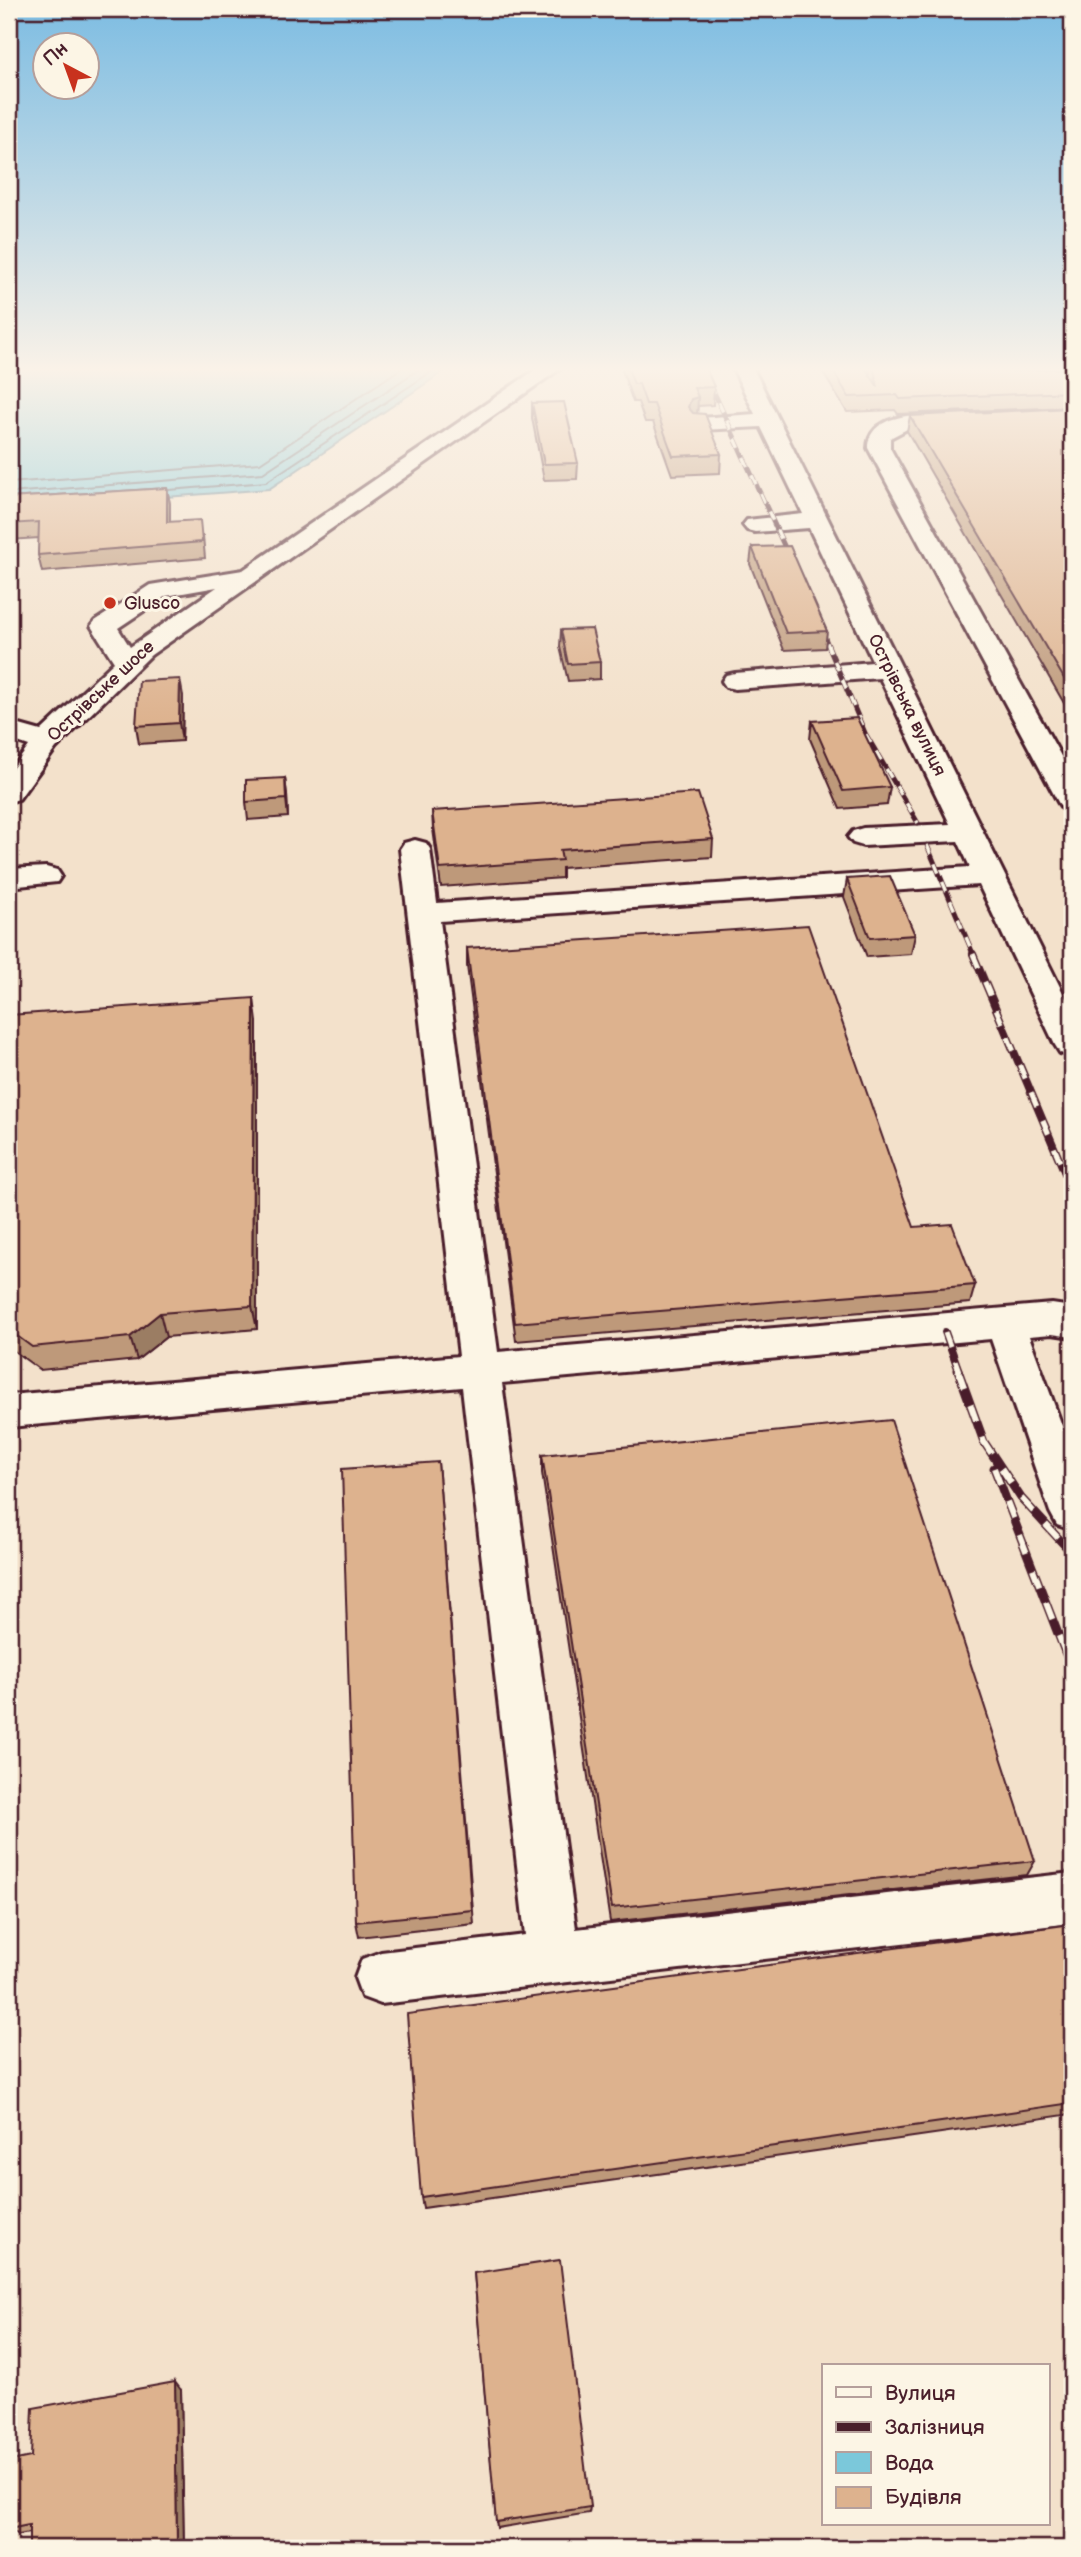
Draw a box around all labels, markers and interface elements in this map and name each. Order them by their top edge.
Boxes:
north arrow [32,32,102,102]
text: Пн [39,37,73,71]
place label: Glusco [124,593,180,614]
marker: Glusco [102,595,118,611]
street label: Острівська вулиця [864,631,950,779]
street label: Острівське шосе [43,636,159,746]
legend [822,2364,1050,2526]
text: Вулиця [885,2381,956,2406]
text: Залізниця [885,2415,985,2440]
text: Вода [885,2451,934,2476]
text: Будівля [885,2485,962,2510]

